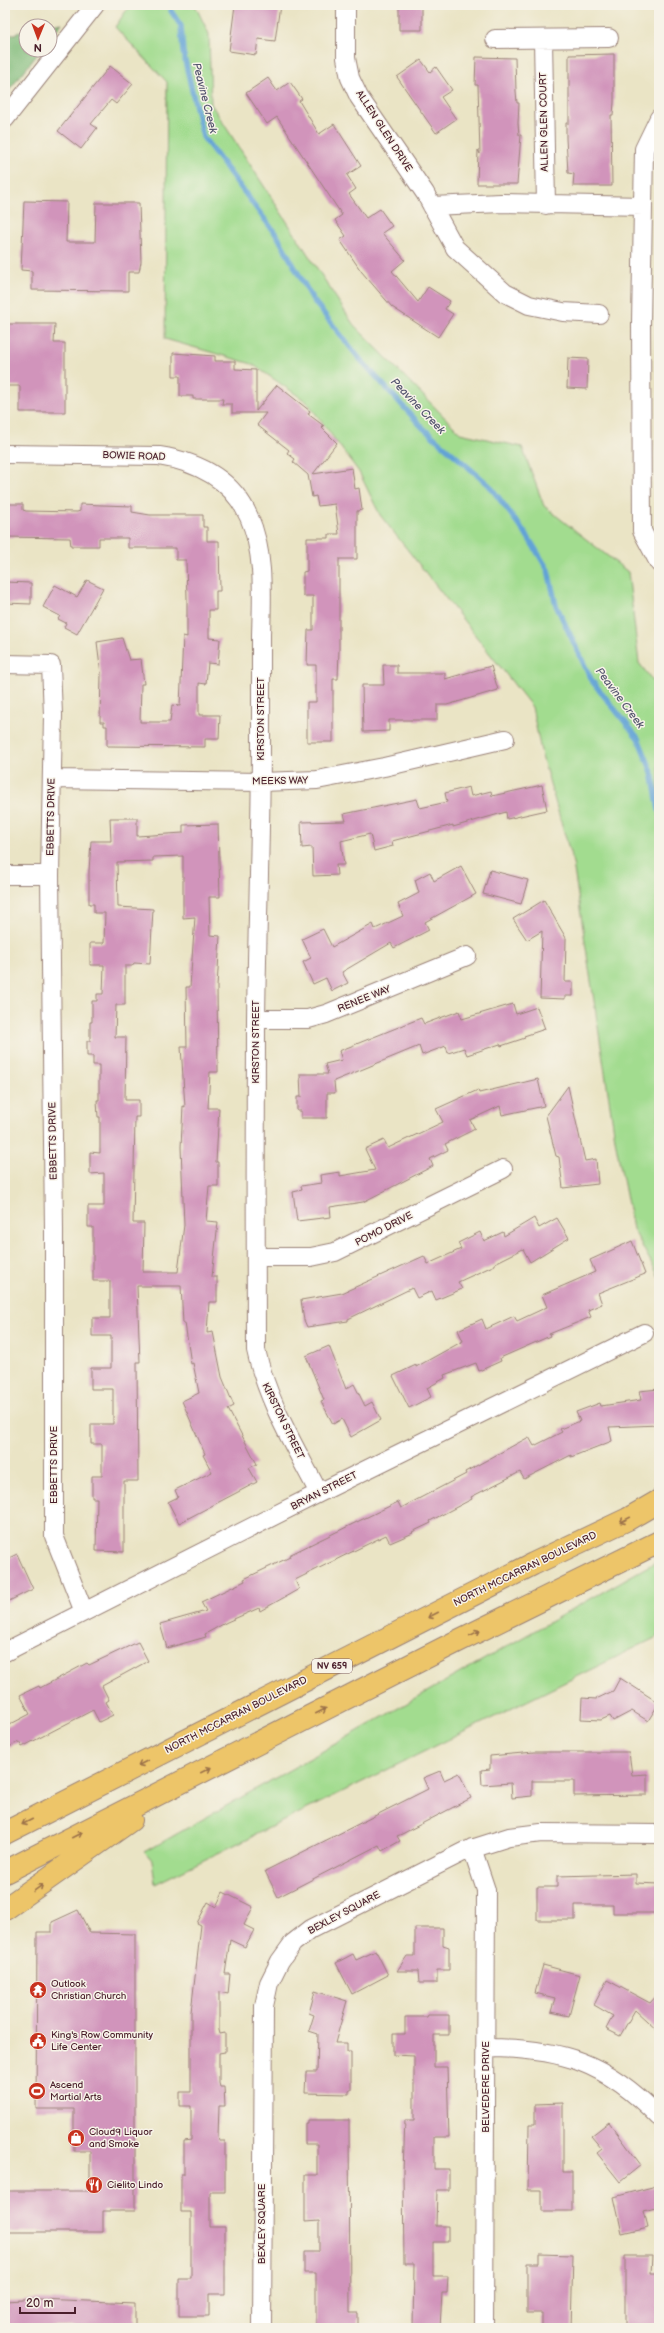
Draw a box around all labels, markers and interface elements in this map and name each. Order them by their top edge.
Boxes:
north arrow [18,18,58,58]
text: N [34,41,42,54]
water label: Peavine Creek [190,61,220,135]
street label: ALLEN GLEN COURT [537,72,551,172]
street label: ALLEN GLEN DRIVE [353,88,415,174]
water label: Peavine Creek [388,375,448,437]
street label: BOWIE ROAD [102,449,166,463]
water label: Peavine Creek [593,665,647,731]
street label: KIRSTON STREET [255,677,267,761]
street label: MEEKS WAY [252,775,308,787]
street label: EBBETTS DRIVE [44,778,58,856]
street label: RENEE WAY [336,983,392,1015]
street label: KIRSTON STREET [250,1000,262,1084]
street label: EBBETTS DRIVE [46,1102,60,1180]
street label: POMO DRIVE [353,1209,415,1249]
street label: KIRSTON STREET [259,1381,307,1461]
street label: EBBETTS DRIVE [48,1426,60,1504]
street label: BRYAN STREET [289,1469,359,1513]
one-way arrow [619,1517,631,1524]
street label: NORTH MCCARRAN BOULEVARD [451,1529,599,1609]
one-way arrow [427,1612,439,1619]
one-way arrow [469,1629,481,1636]
road number: NV 659 [312,1659,352,1673]
street label: NORTH MCCARRAN BOULEVARD [163,1674,309,1756]
one-way arrow [315,1707,327,1714]
one-way arrow [137,1760,149,1767]
one-way arrow [199,1766,211,1773]
one-way arrow [21,1818,33,1826]
one-way arrow [71,1831,83,1838]
one-way arrow [32,1884,43,1892]
street label: BEXLEY SQUARE [306,1889,383,1937]
place label: Outlook Christian Church [51,1978,127,2002]
temple icon: Outlook Christian Church [28,1980,48,2000]
place label: King's Row Community Life Center [51,2029,153,2053]
public building icon: King's Row Community Life Center [28,2031,48,2051]
street label: BELVEDERE DRIVE [480,2041,492,2133]
place label: Ascend Martial Arts [50,2079,102,2103]
sports icon: Ascend Martial Arts [27,2081,47,2101]
place label: Cloud9 Liquor and Smoke [89,2126,153,2150]
shop icon: Cloud9 Liquor and Smoke [66,2128,86,2148]
restaurant icon: Cielito Lindo [84,2175,104,2195]
place label: Cielito Lindo [107,2179,164,2191]
street label: BEXLEY SQUARE [256,2183,268,2264]
scale bar [20,2289,75,2315]
text: 20 m [26,2296,53,2311]

